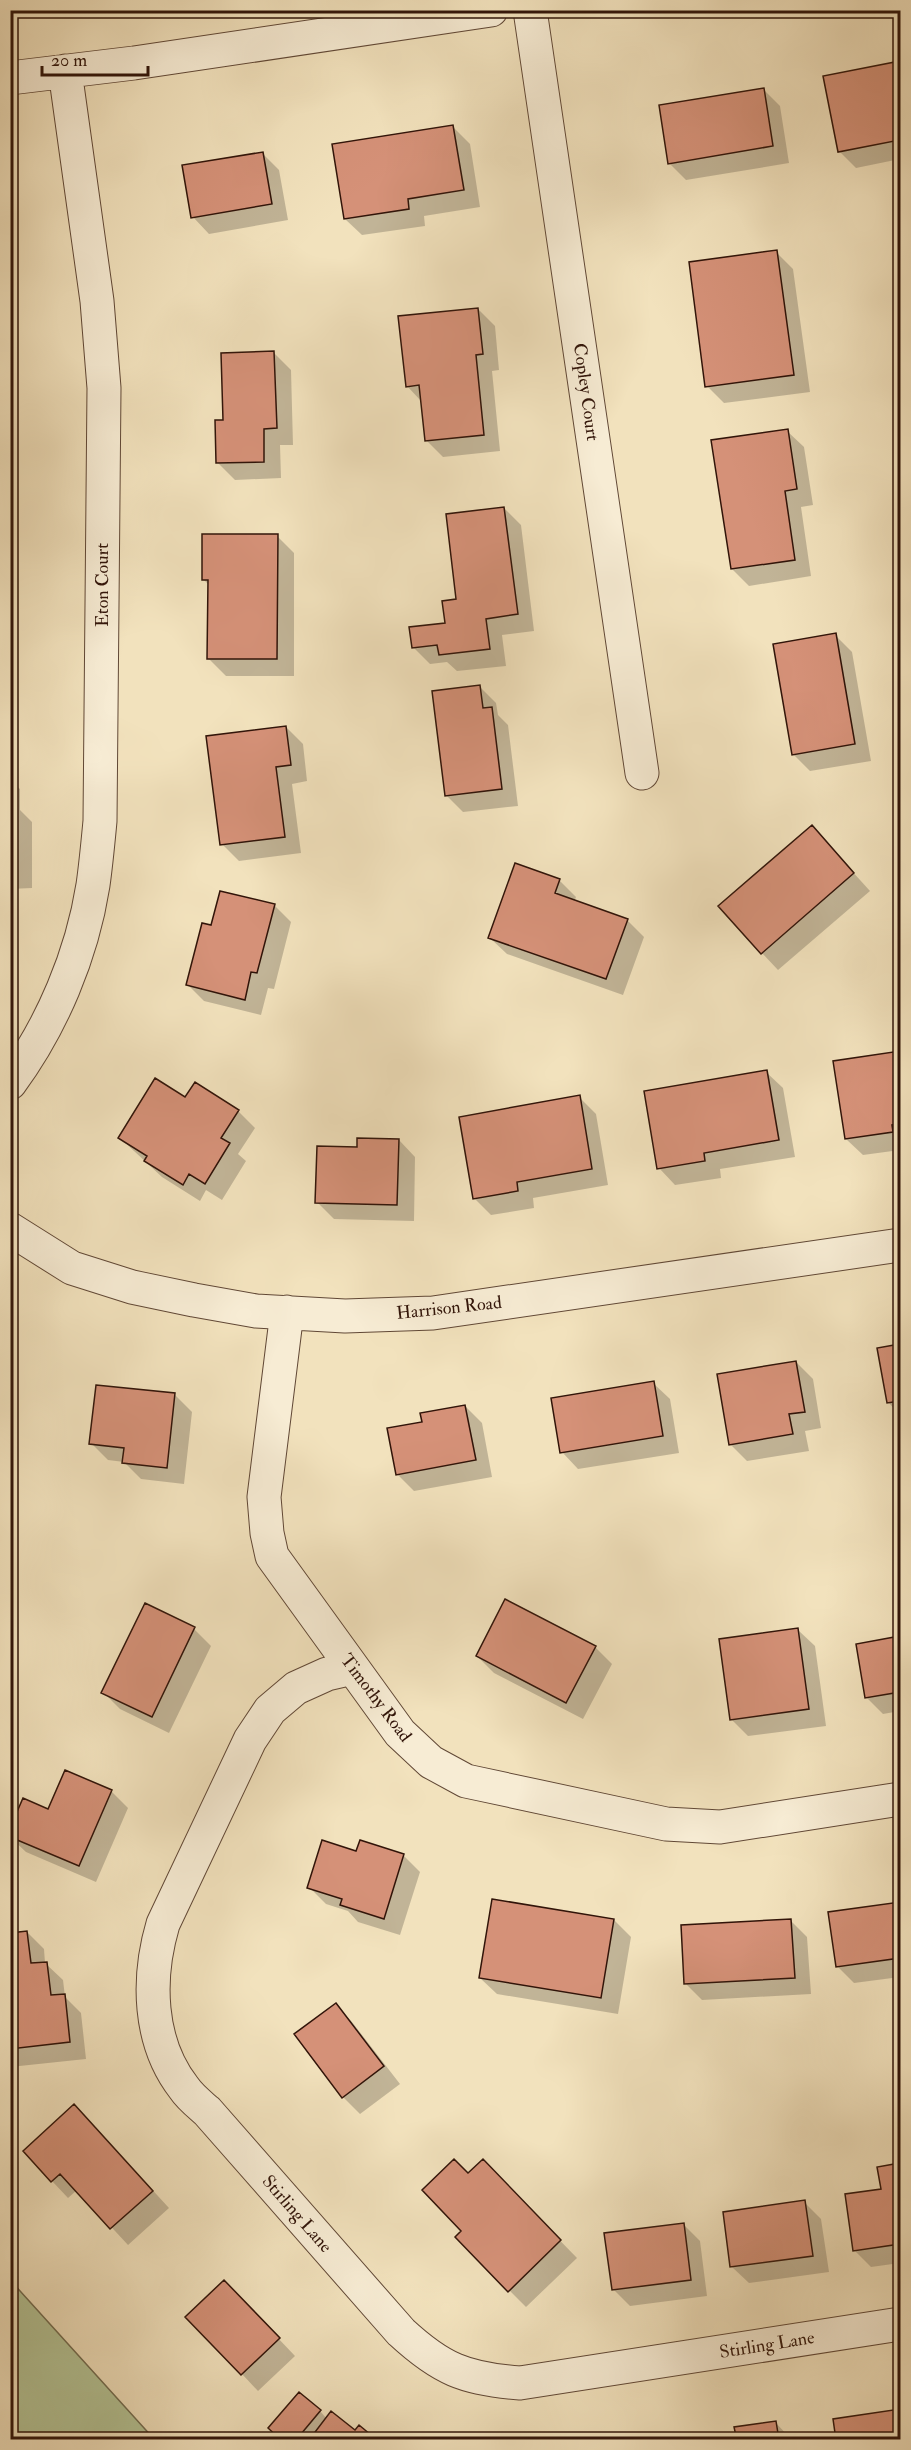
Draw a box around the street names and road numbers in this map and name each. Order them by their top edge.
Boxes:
street label: Copley Court [568,342,604,442]
street label: Eton Court [91,543,114,627]
street label: Harrison Road [395,1291,503,1325]
street label: Timothy Road [335,1649,417,1747]
street label: Stirling Lane [257,2170,337,2258]
street label: Stirling Lane [718,2326,817,2364]

